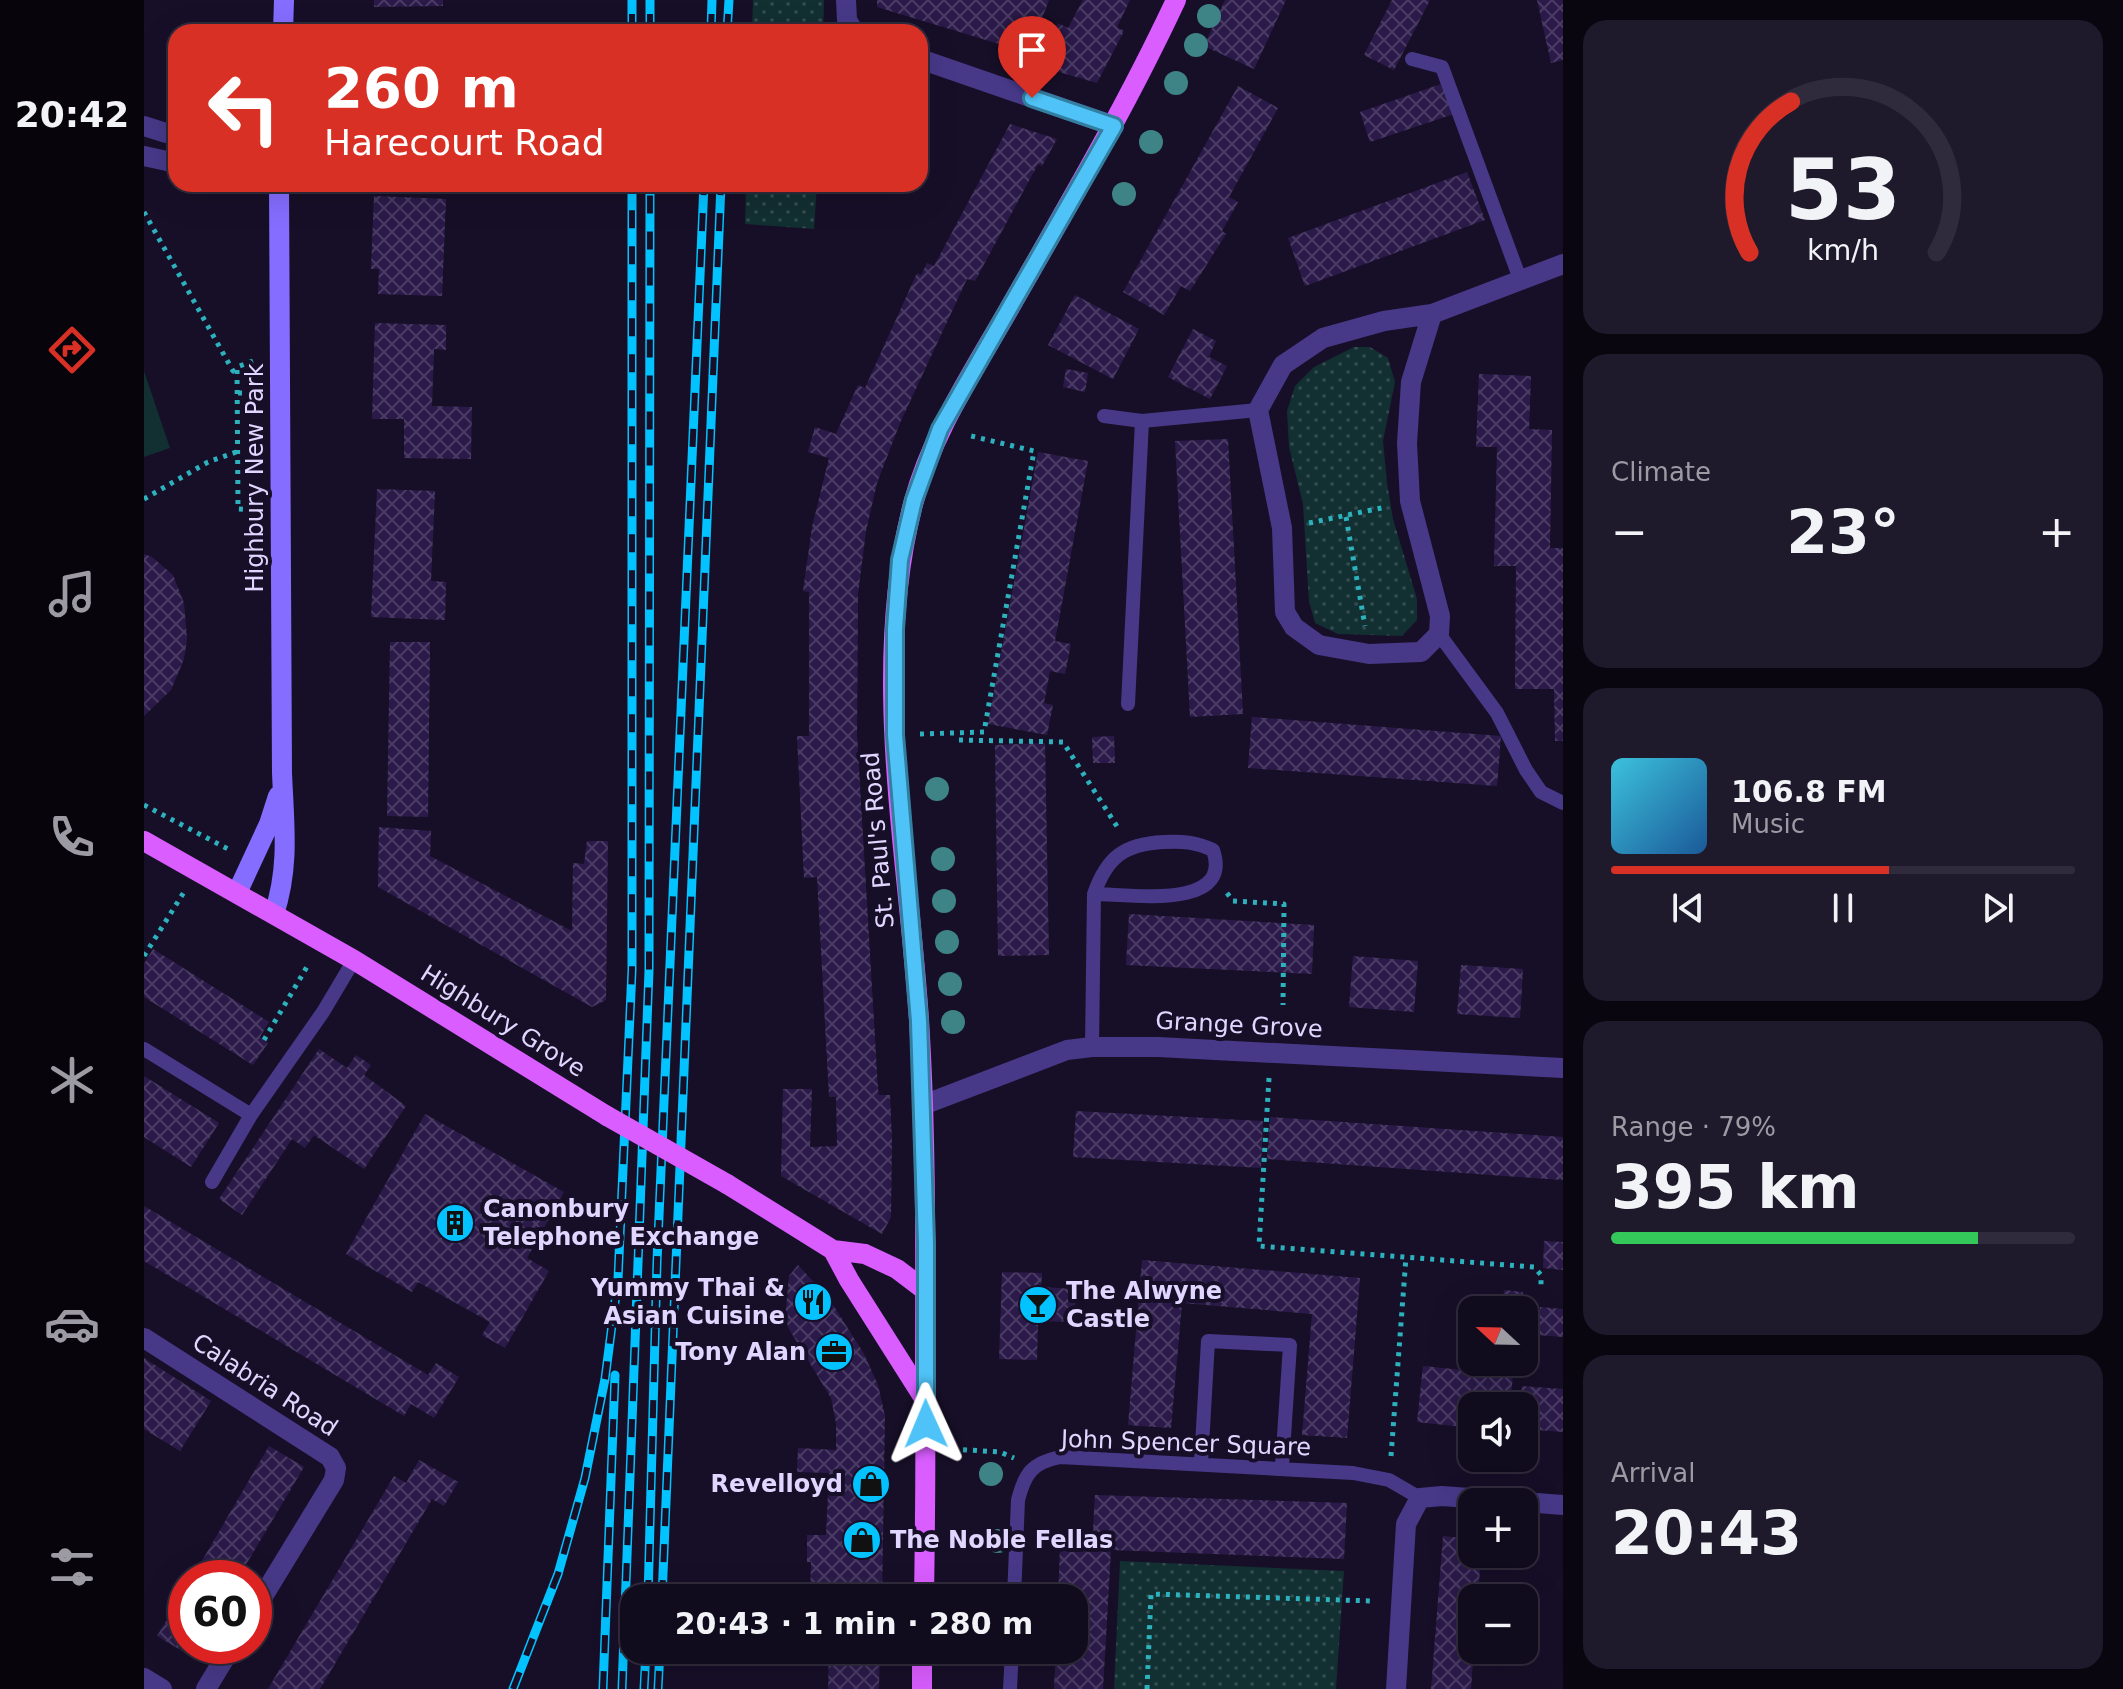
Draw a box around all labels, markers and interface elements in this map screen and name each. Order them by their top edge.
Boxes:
pin [998,16,1066,98]
icon: arrive [1010,28,1054,72]
text: 260 m [324,55,519,120]
icon: left [192,56,296,160]
text: 20:42 [15,94,129,135]
text: Harecourt Road [324,122,605,163]
text: 53 [1785,141,1901,238]
text: km/h [1807,233,1879,267]
icon: directions [44,322,100,378]
street label: Highbury New Park [241,363,269,593]
text: Climate [1611,457,1711,487]
text: 23° [1786,497,1900,567]
text: − [1611,506,1648,557]
text: + [2038,506,2075,557]
icon: music [44,566,100,622]
street label: St. Paul's Road [856,751,900,929]
text: 106.8 FM [1731,774,1887,809]
icon: phone [44,809,100,865]
text: Music [1731,809,1805,839]
icon: previous [1666,886,1710,930]
icon: pause [1821,886,1865,930]
icon: next [1976,886,2020,930]
street label: Highbury Grove [415,959,591,1083]
street label: Grange Grove [1155,1007,1323,1043]
icon: climate [44,1052,100,1108]
text: Range · 79% [1611,1112,1776,1142]
text: 395 km [1611,1152,1860,1222]
place label: Canonbury Telephone Exchange [483,1195,759,1251]
building icon: Canonbury Telephone Exchange [434,1202,476,1244]
place label: Yummy Thai & Asian Cuisine [590,1274,785,1330]
place label: The Alwyne Castle [1066,1277,1222,1333]
restaurant icon: Yummy Thai & Asian Cuisine [792,1281,834,1323]
bar icon: The Alwyne Castle [1017,1284,1059,1326]
icon: car [44,1296,100,1352]
north arrow [1458,1296,1538,1376]
map controls [1458,1296,1538,1664]
street label: Calabria Road [187,1328,343,1442]
office icon: Tony Alan [813,1331,855,1373]
place label: Tony Alan [675,1338,806,1366]
position arrow [884,1382,968,1466]
button: sound [1458,1392,1538,1472]
street label: John Spencer Square [1058,1425,1312,1461]
text: Arrival [1611,1458,1695,1488]
shop icon: Revelloyd [850,1463,892,1505]
place label: Revelloyd [711,1470,843,1498]
button: + [1458,1488,1538,1568]
text: 20:43 [1611,1498,1802,1568]
shop icon: The Noble Fellas [841,1519,883,1561]
place label: The Noble Fellas [890,1526,1113,1554]
icon: filters [44,1539,100,1595]
speed limit sign: 60 [168,1560,272,1664]
button: − [1458,1584,1538,1664]
text: 20:43 · 1 min · 280 m [675,1606,1033,1641]

